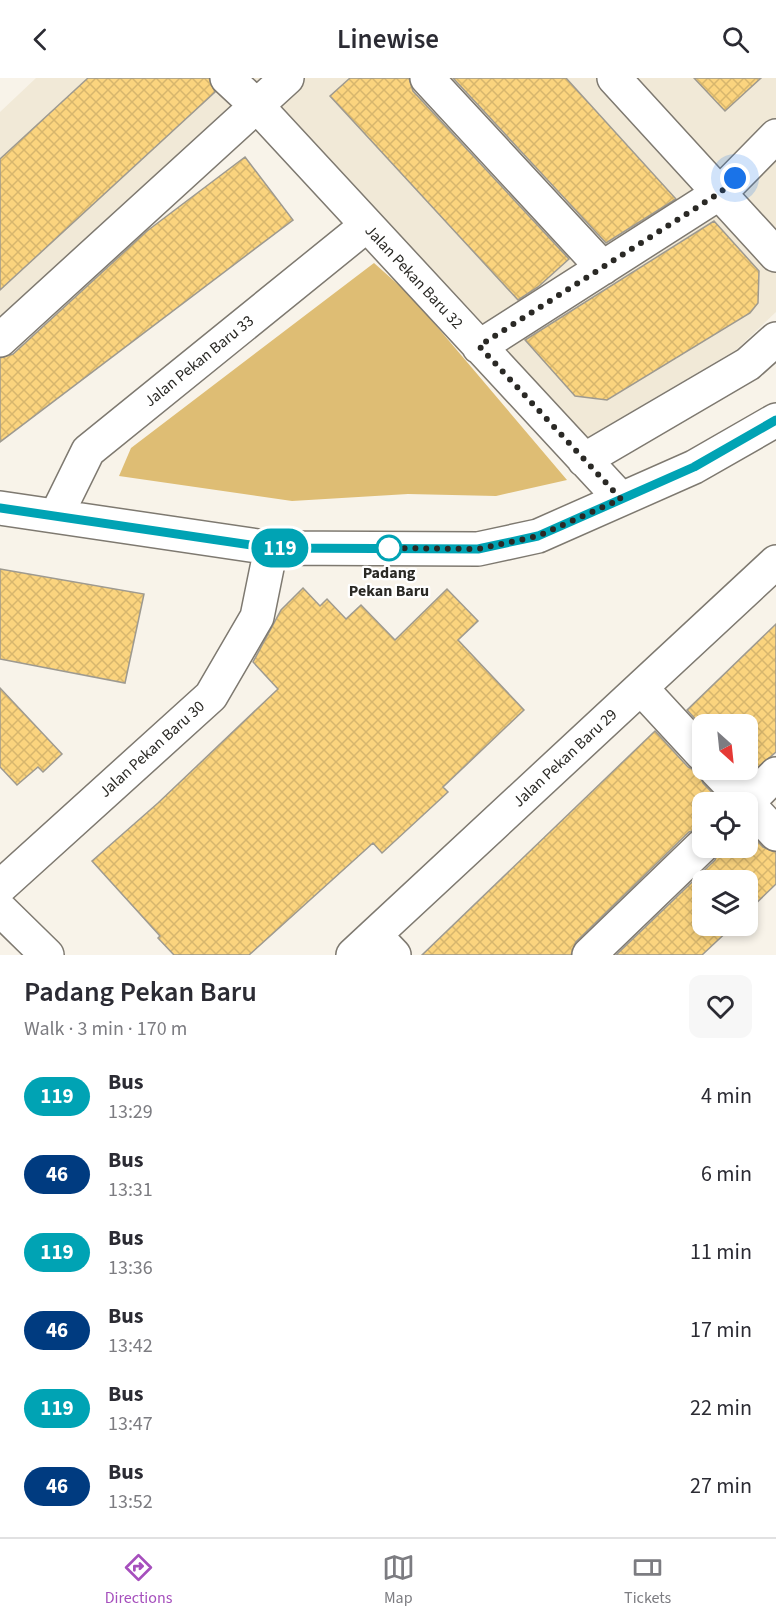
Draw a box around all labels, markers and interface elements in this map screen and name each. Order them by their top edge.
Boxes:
text: Linewise [337,20,439,59]
icon: back [24,23,57,56]
icon: search [719,23,752,56]
your location [720,163,750,193]
street label: Jalan Pekan Baru 32 [360,220,468,334]
street label: Jalan Pekan Baru 33 [140,310,258,412]
line badge: 119 [246,528,314,568]
text: 119 [263,533,297,563]
marker: Padang Pekan Baru [376,535,402,561]
place label: Padang Pekan Baru [349,562,429,602]
street label: Jalan Pekan Baru 30 [94,696,210,802]
street label: Jalan Pekan Baru 29 [508,704,622,812]
north arrow [692,714,758,780]
map controls [692,714,758,936]
button: locate [692,792,758,858]
button: layers [692,870,758,936]
text: Padang Pekan Baru [24,972,257,1012]
button: heart [689,975,752,1038]
text: Walk · 3 min · 170 m [24,1015,187,1043]
text: Bus [108,1066,144,1098]
text: 4 min [701,1080,752,1112]
text: 119 [40,1081,74,1111]
text: 13:29 [108,1098,153,1126]
text: Bus [108,1144,144,1176]
text: 6 min [701,1158,752,1190]
text: 46 [46,1159,68,1189]
text: 13:31 [108,1176,153,1204]
text: Bus [108,1222,144,1254]
text: 11 min [690,1236,752,1268]
text: 119 [40,1237,74,1267]
text: 13:36 [108,1254,153,1282]
text: Bus [108,1300,144,1332]
text: 17 min [690,1314,752,1346]
text: 46 [46,1315,68,1345]
text: 13:42 [108,1332,153,1360]
text: Bus [108,1378,144,1410]
text: 22 min [690,1392,752,1424]
text: 119 [40,1393,74,1423]
text: 13:47 [108,1410,153,1438]
text: Bus [108,1456,144,1488]
text: 27 min [690,1470,752,1502]
text: 46 [46,1471,68,1501]
text: 13:52 [108,1488,153,1516]
tab: Directions [105,1551,172,1609]
tab: Map [382,1551,415,1609]
tab: Tickets [624,1551,671,1609]

